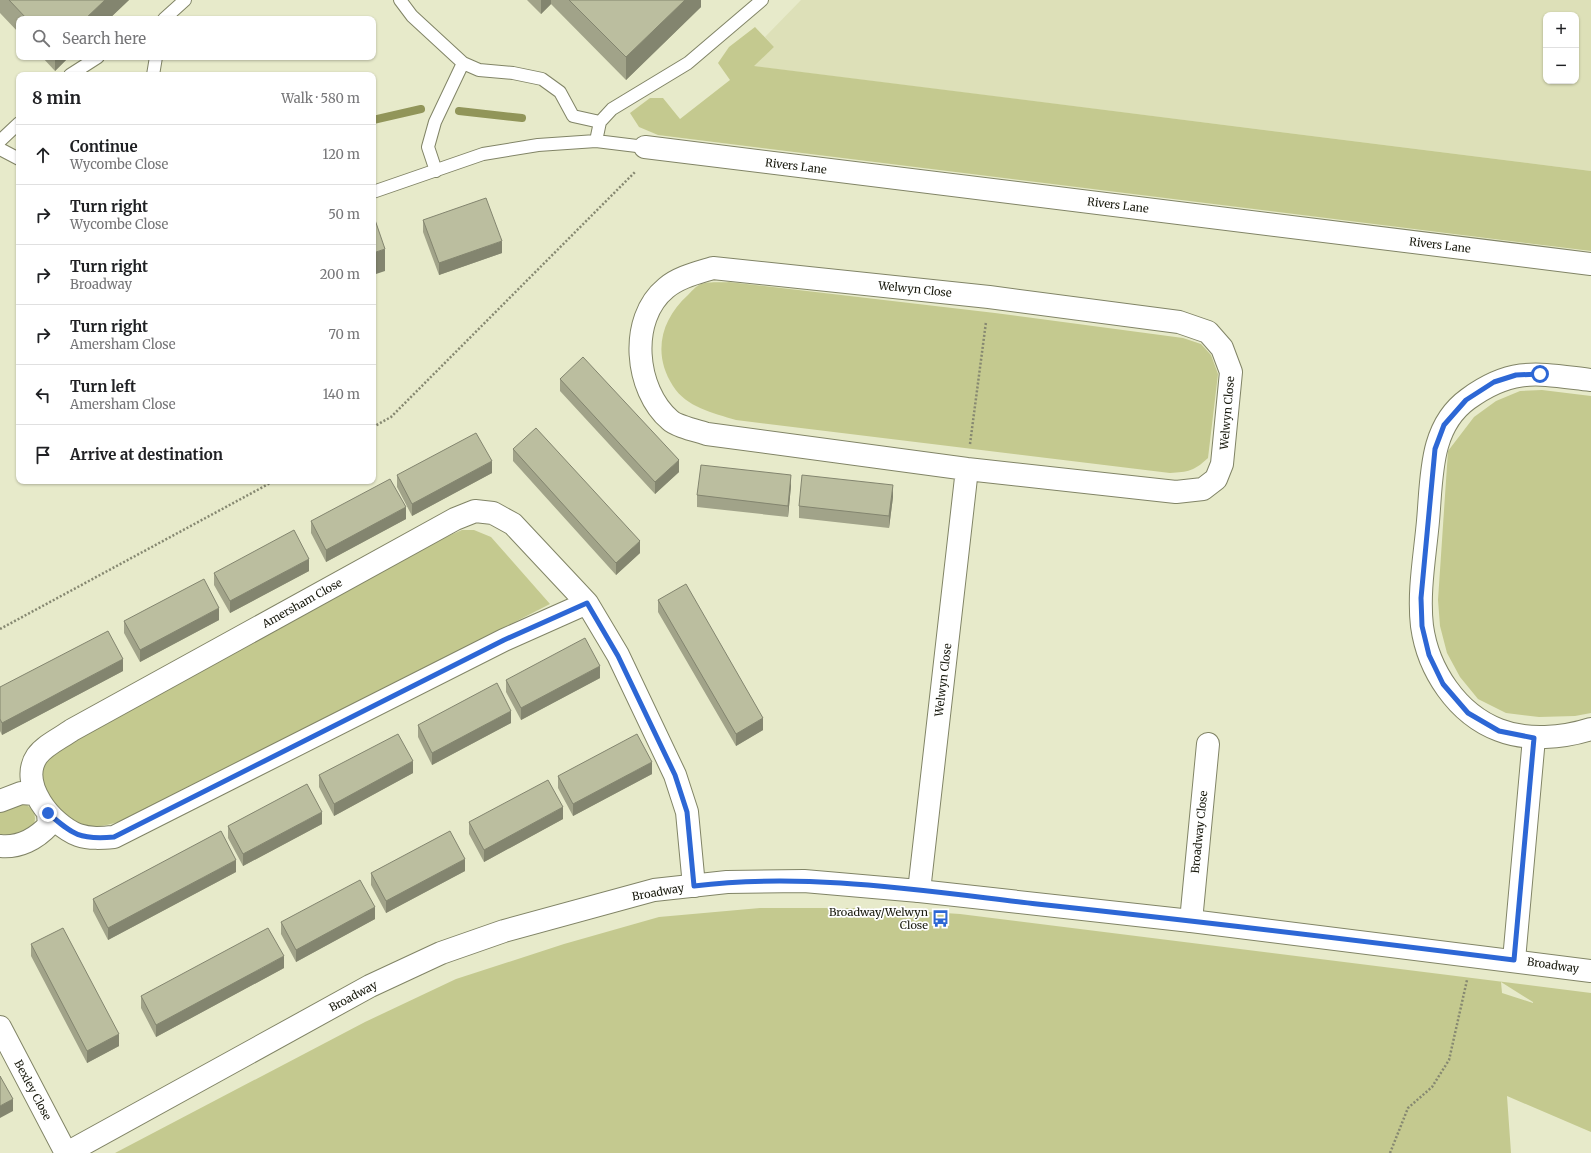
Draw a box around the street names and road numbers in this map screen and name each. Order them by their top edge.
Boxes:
street label: Rivers Lane [764,155,828,177]
street label: Rivers Lane [1086,194,1150,216]
street label: Rivers Lane [1408,234,1472,256]
street label: Welwyn Close [877,278,953,300]
street label: Welwyn Close [1217,375,1237,451]
street label: Amersham Close [259,575,345,631]
street label: Welwyn Close [931,642,954,718]
street label: Broadway Close [1188,790,1210,874]
street label: Broadway [631,880,686,903]
street label: Broadway [1526,954,1581,976]
street label: Broadway [327,977,380,1015]
street label: Bexley Close [11,1057,55,1123]

